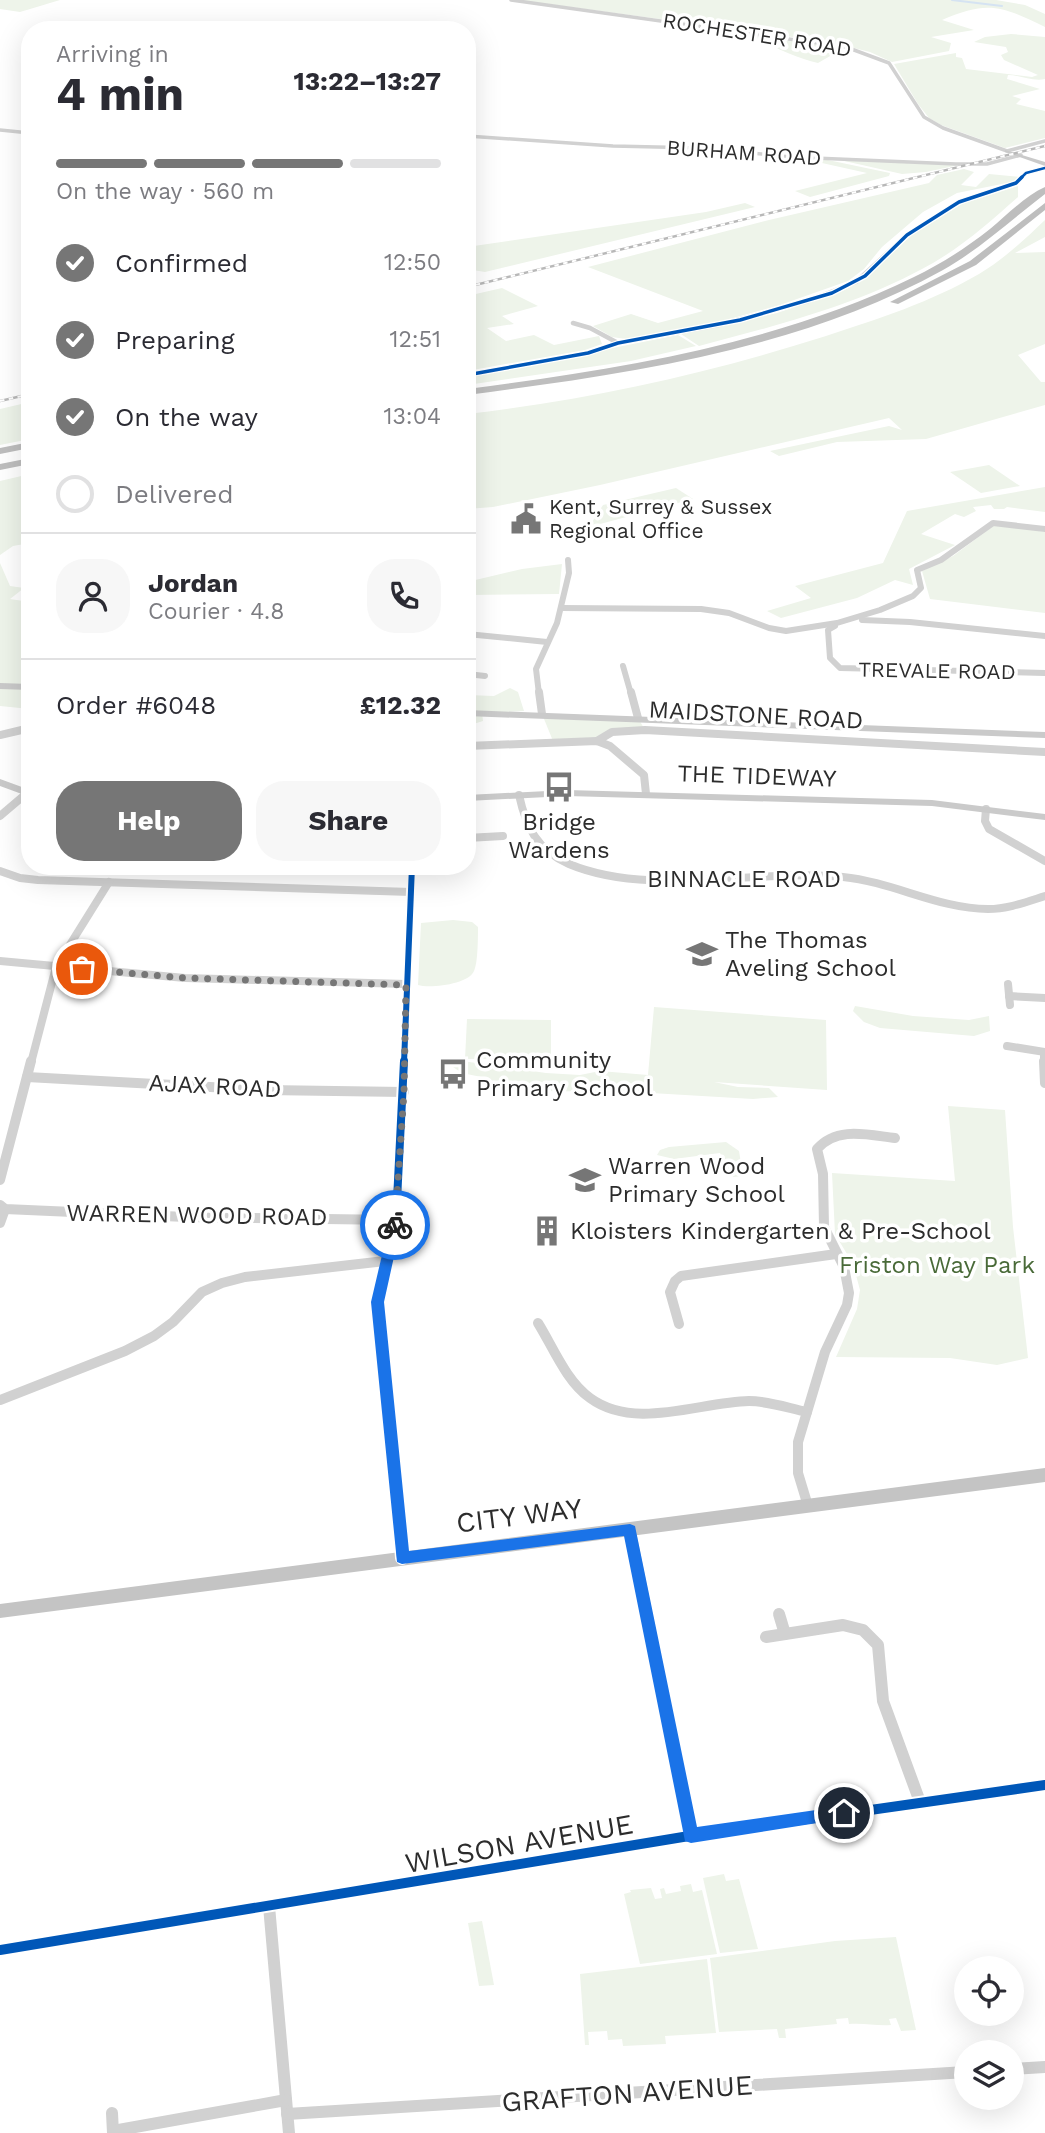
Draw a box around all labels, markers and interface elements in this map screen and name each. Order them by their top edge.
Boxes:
street label: ROCHESTER ROAD [661,7,853,62]
text: Arriving in [56,41,169,68]
text: 13:22–13:27 [293,66,441,96]
text: 4 min [56,67,184,121]
street label: BURHAM ROAD [666,135,822,170]
text: On the way · 560 m [56,178,274,205]
icon: check [56,244,94,282]
text: Confirmed [115,248,248,278]
text: 12:50 [384,249,441,276]
icon: check [56,321,94,359]
text: Preparing [115,325,235,355]
text: 12:51 [389,326,441,353]
icon: check [56,398,94,436]
text: On the way [115,402,258,432]
text: 13:04 [383,403,441,430]
text: Delivered [115,479,234,509]
place label: Kent, Surrey & Sussex Regional Office [549,494,772,543]
public building icon: Kent, Surrey & Sussex Regional Office [509,502,543,536]
button: person [56,559,130,633]
button: phone [367,559,441,633]
text: Jordan [148,568,238,598]
text: Courier · 4.8 [148,598,284,625]
street label: TREVALE ROAD [858,657,1016,684]
text: Order #6048 [56,690,216,720]
text: £12.32 [360,690,441,720]
street label: MAIDSTONE ROAD [648,695,864,735]
street label: THE TIDEWAY [677,759,837,793]
bus stop icon: Bridge Wardens [542,770,576,804]
button: Help [56,781,242,861]
button: Share [256,781,441,861]
place label: Bridge Wardens [508,808,610,864]
street label: BINNACLE ROAD [647,865,841,893]
place label: The Thomas Aveling School [725,926,896,982]
school or university icon: The Thomas Aveling School [685,937,719,971]
pin [52,939,112,999]
icon: bag [63,950,101,988]
place label: Community Primary School [476,1046,654,1102]
bus stop icon: Community Primary School [436,1057,470,1091]
street label: AJAX ROAD [148,1069,282,1103]
place label: Warren Wood Primary School [608,1152,786,1208]
school or university icon: Warren Wood Primary School [568,1163,602,1197]
courier [360,1190,430,1260]
street label: WARREN WOOD ROAD [66,1199,328,1231]
icon: bike [376,1206,414,1244]
building icon: Kloisters Kindergarten & Pre-School [530,1214,564,1248]
place label: Kloisters Kindergarten & Pre-School [570,1217,991,1245]
park label: Friston Way Park [839,1251,1035,1279]
street label: CITY WAY [454,1491,584,1540]
pin [814,1783,874,1843]
icon: home [825,1794,863,1832]
street label: WILSON AVENUE [403,1807,636,1880]
map controls [954,1956,1024,2110]
button: locate [954,1956,1024,2026]
button: layers [954,2040,1024,2110]
street label: GRAFTON AVENUE [500,2068,754,2119]

